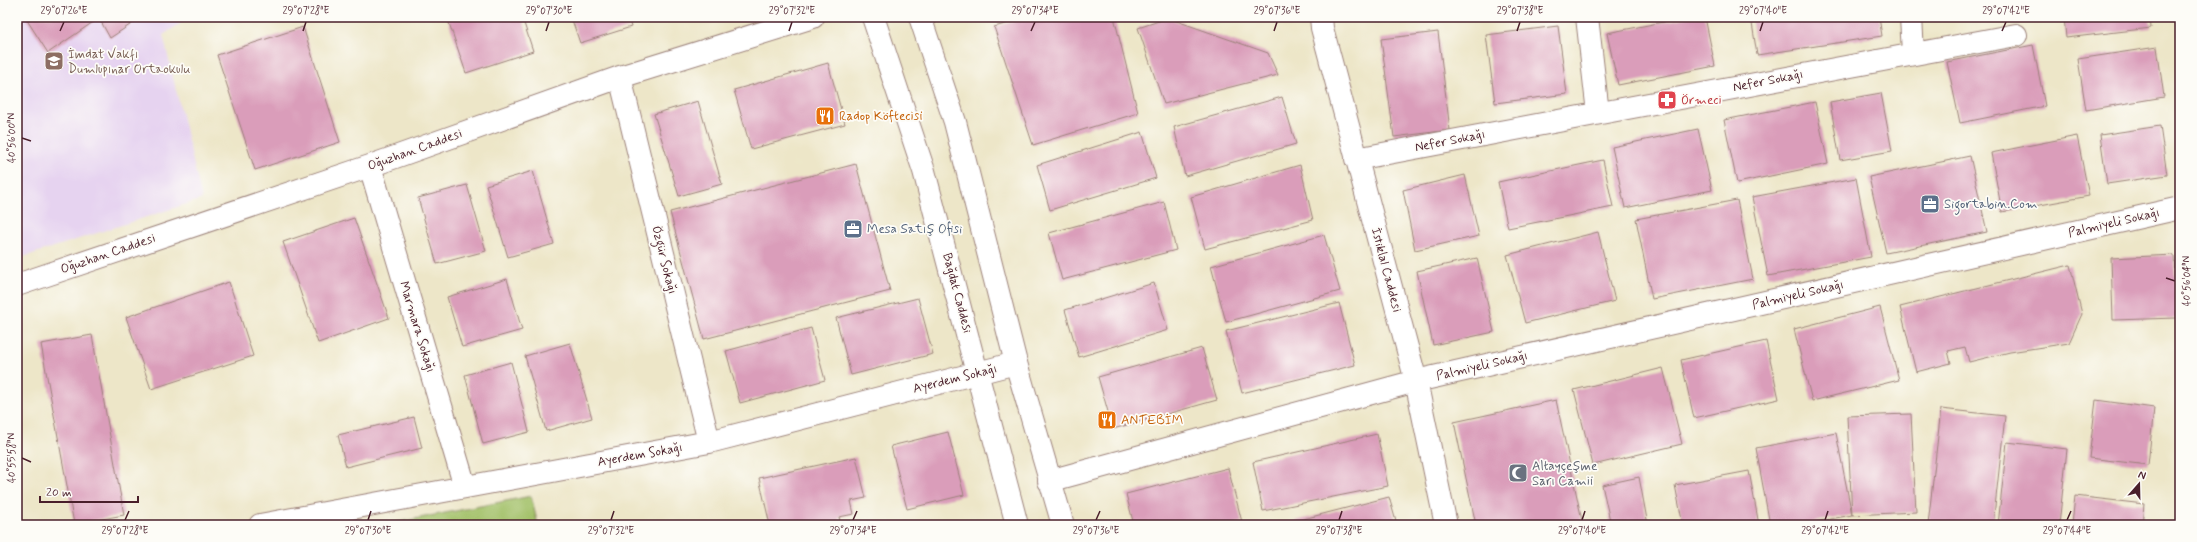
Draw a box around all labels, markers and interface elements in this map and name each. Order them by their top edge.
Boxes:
text: 29°07'26"E [41,4,88,18]
text: 29°07'28"E [283,4,330,18]
text: 29°07'30"E [526,4,573,18]
text: 29°07'32"E [769,4,815,18]
text: 29°07'34"E [1011,4,1059,18]
text: 29°07'36"E [1254,4,1300,18]
text: 29°07'38"E [1497,4,1543,18]
text: 29°07'40"E [1739,4,1787,18]
text: 29°07'42"E [1982,4,2030,18]
place label: İmdat Vakfı Dumlupınar Ortaokulu [68,46,190,78]
school or university icon: İmdat Vakfı Dumlupınar Ortaokulu [43,50,65,72]
street label: Nefer Sokağı [1731,66,1805,96]
pharmacy icon: Örmeci [1656,89,1678,111]
place label: Örmeci [1681,92,1721,109]
restaurant icon: Radop Köftecisi [814,105,836,127]
place label: Radop Köftecisi [839,108,923,125]
text: 40°56'00"N [5,113,19,163]
street label: Oğuzhan Caddesi [365,125,465,175]
street label: Nefer Sokağı [1413,126,1487,156]
office icon: Sigortabin.Com [1919,193,1941,215]
place label: Sigortabin.Com [1944,196,2037,215]
street label: Palmiyeli Sokağı [2067,204,2161,242]
office icon: Mesa Satış Ofisi [842,218,864,240]
place label: Mesa Satış Ofisi [867,221,962,238]
street label: Özgür Sokağı [645,224,681,296]
street label: İstiklal Caddesi [1367,226,1405,314]
street label: Oğuzhan Caddesi [58,230,158,278]
street label: Bağdat Caddesi [938,251,976,335]
text: 40°56'04"N [2180,255,2194,306]
street label: Palmiyeli Sokağı [1751,276,1845,314]
street label: Marmara Sokağı [395,279,439,375]
street label: Palmiyeli Sokağı [1435,347,1529,385]
street label: Ayerdem Sokağı [911,360,999,398]
restaurant icon: ANTEBİM [1096,409,1118,431]
place label: ANTEBİM [1121,412,1183,429]
text: 40°55'58"N [5,433,19,483]
street label: Ayerdem Sokağı [596,439,684,471]
place label: Altayçeşme Sarı Camii [1532,458,1597,490]
mosque icon: Altayçeşme Sarı Camii [1507,462,1529,484]
north arrow [2119,464,2159,504]
text: N [2136,468,2148,483]
scale bar [40,478,138,504]
text: 20 m [46,485,72,501]
text: 29°07'28"E [102,524,149,538]
text: 29°07'30"E [345,524,392,538]
text: 29°07'32"E [588,524,634,538]
text: 29°07'34"E [829,524,877,538]
text: 29°07'36"E [1073,524,1119,538]
text: 29°07'38"E [1316,524,1362,538]
text: 29°07'40"E [1558,524,1606,538]
text: 29°07'42"E [1801,524,1849,538]
text: 29°07'44"E [2043,524,2091,538]

